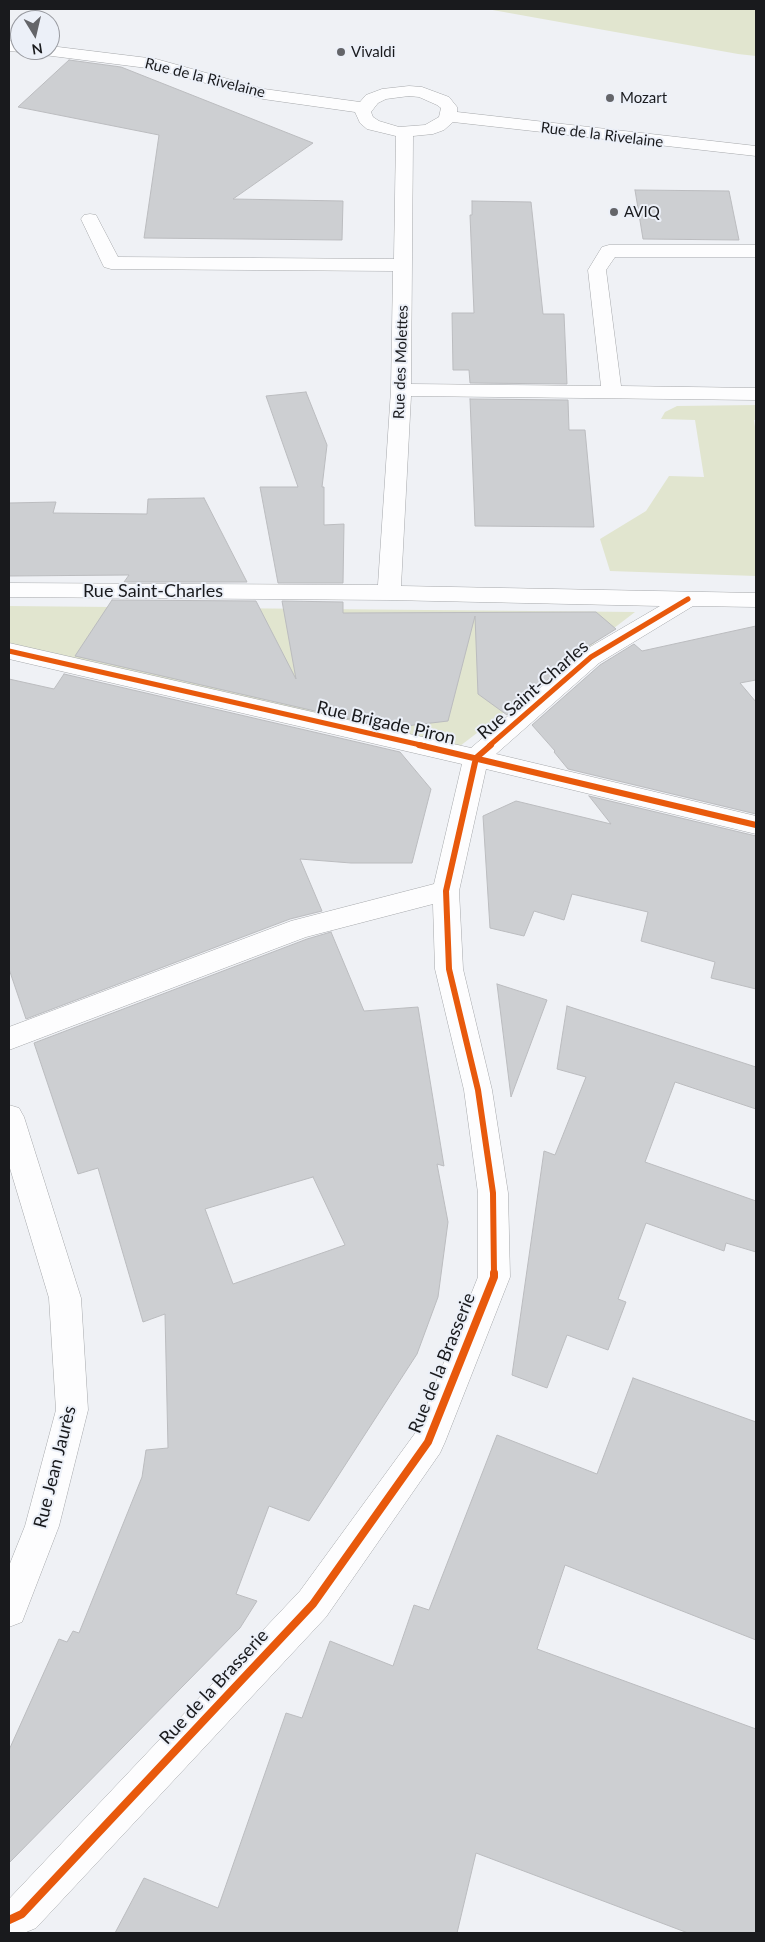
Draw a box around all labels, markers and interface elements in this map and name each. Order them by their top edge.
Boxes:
north arrow [10,10,60,60]
text: N [31,40,44,59]
place label: Vivaldi [351,43,395,61]
marker: Vivaldi [335,46,347,58]
street label: Rue de la Rivelaine [143,54,267,102]
place label: Mozart [620,89,667,107]
marker: Mozart [604,92,616,104]
street label: Rue de la Rivelaine [540,119,664,151]
place label: AVIQ [624,203,660,221]
marker: AVIQ [608,206,620,218]
street label: Rue des Molettes [390,305,412,419]
street label: Rue Saint-Charles [83,580,223,602]
street label: Rue Saint-Charles [473,636,593,744]
street label: Rue Brigade Piron [315,697,457,749]
street label: Rue de la Brasserie [404,1290,480,1436]
street label: Rue Jean Jaurès [29,1404,81,1530]
street label: Rue de la Brasserie [155,1625,273,1749]

